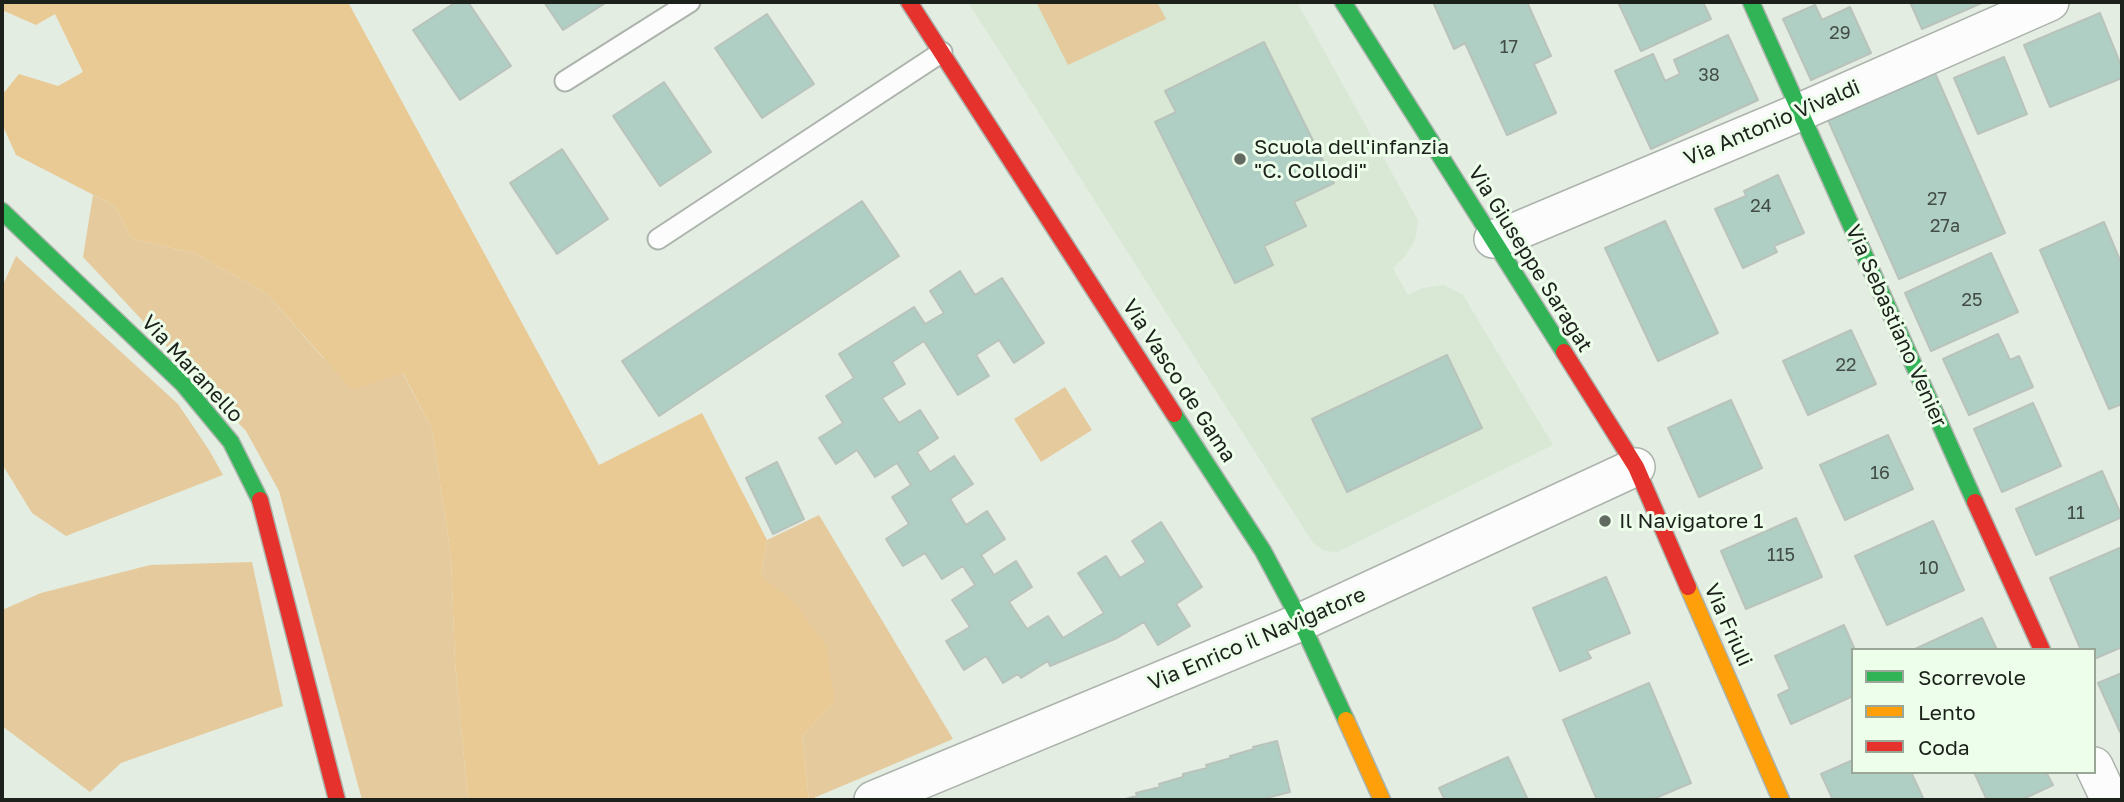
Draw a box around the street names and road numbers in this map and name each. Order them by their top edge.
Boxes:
street label: Via Antonio Vivaldi [1680,75,1864,171]
street label: Via Giuseppe Saragat [1462,161,1598,357]
street label: Via Sebastiano Venier [1840,221,1952,431]
street label: Via Vasco de Gama [1117,295,1241,467]
street label: Via Maranello [136,310,248,428]
street label: Via Friuli [1699,580,1757,670]
street label: Via Enrico il Navigatore [1144,582,1370,696]

